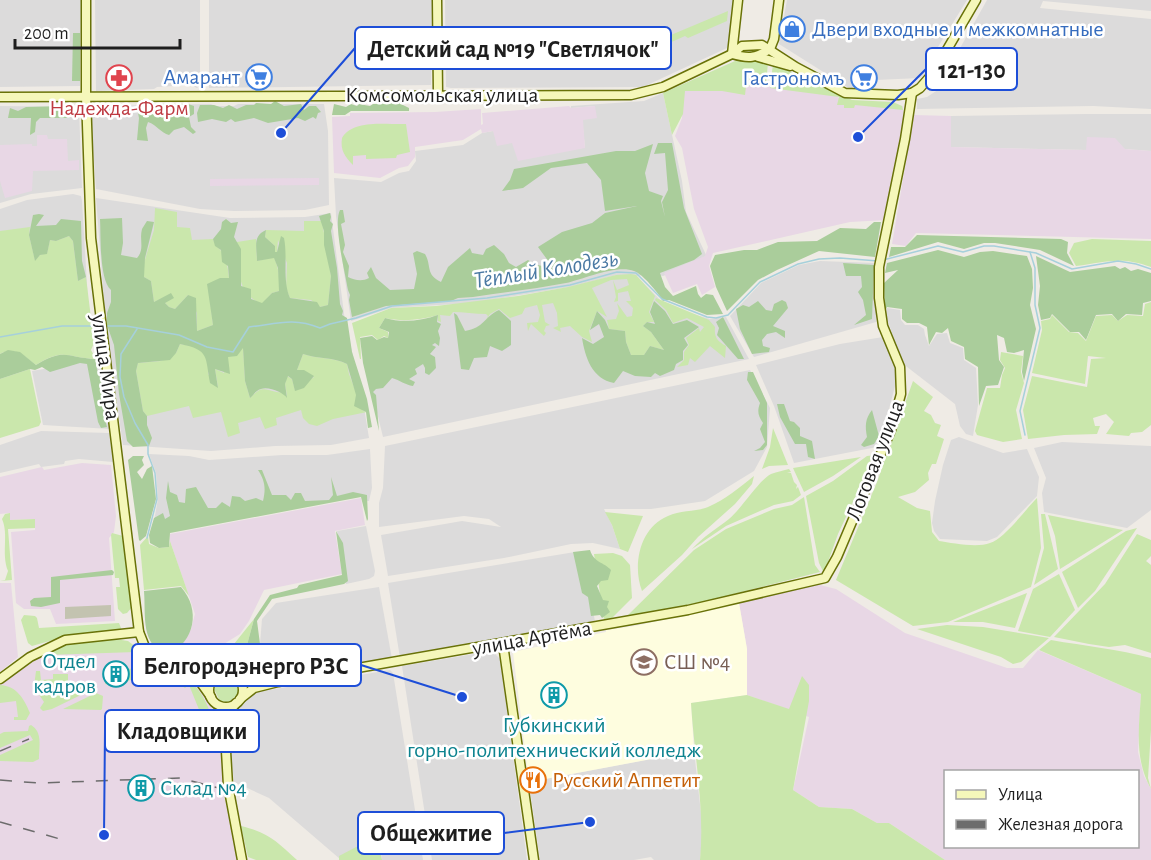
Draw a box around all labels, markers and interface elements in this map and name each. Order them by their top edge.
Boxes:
scale bar [15,12,180,50]
shop icon: Двери входные и межкомнатные [777,14,807,44]
place label: Двери входные и межкомнатные [812,18,1104,40]
text: 200 m [24,25,69,43]
callout: Детский сад №19 "Светлячок" [355,27,671,69]
text: Детский сад №19 "Светлячок" [367,38,659,62]
callout: 121-130 [926,48,1017,90]
text: 121-130 [938,59,1006,83]
supermarket icon: Амарант [244,62,274,92]
pharmacy icon: Надежда-Фарм [104,63,134,93]
supermarket icon: Гастрономъ [849,63,879,93]
place label: Амарант [163,66,241,88]
place label: Гастрономъ [742,67,844,89]
street label: Комсомольская улица [345,84,539,106]
place label: Надежда-Фарм [49,97,189,119]
water label: Тёплый Колодезь [472,247,620,293]
street label: улица Мира [88,312,124,421]
street label: Логовая улица [842,397,908,523]
street label: улица Артёма [470,617,593,660]
callout: Белгородэнерго РЗС [132,644,361,686]
school or university icon: СШ №4 [629,647,659,677]
place label: Отдел кадров [33,650,96,697]
place label: СШ №4 [664,651,730,673]
text: Белгородэнерго РЗС [143,655,349,679]
building icon: Отдел кадров [101,659,131,689]
building icon: Губкинский горно-политехнический колледж [539,680,569,710]
callout: Кладовщики [105,710,259,752]
place label: Губкинский горно-политехнический колледж [407,714,701,761]
text: Кладовщики [117,720,247,744]
restaurant icon: Русский Аппетит [518,765,548,795]
place label: Русский Аппетит [552,769,701,791]
legend [944,770,1139,848]
building icon: Склад №4 [126,773,156,803]
place label: Склад №4 [160,777,247,799]
text: Улица [998,786,1043,804]
callout: Общежитие [358,812,504,854]
text: Железная дорога [998,816,1123,834]
text: Общежитие [370,822,492,846]

